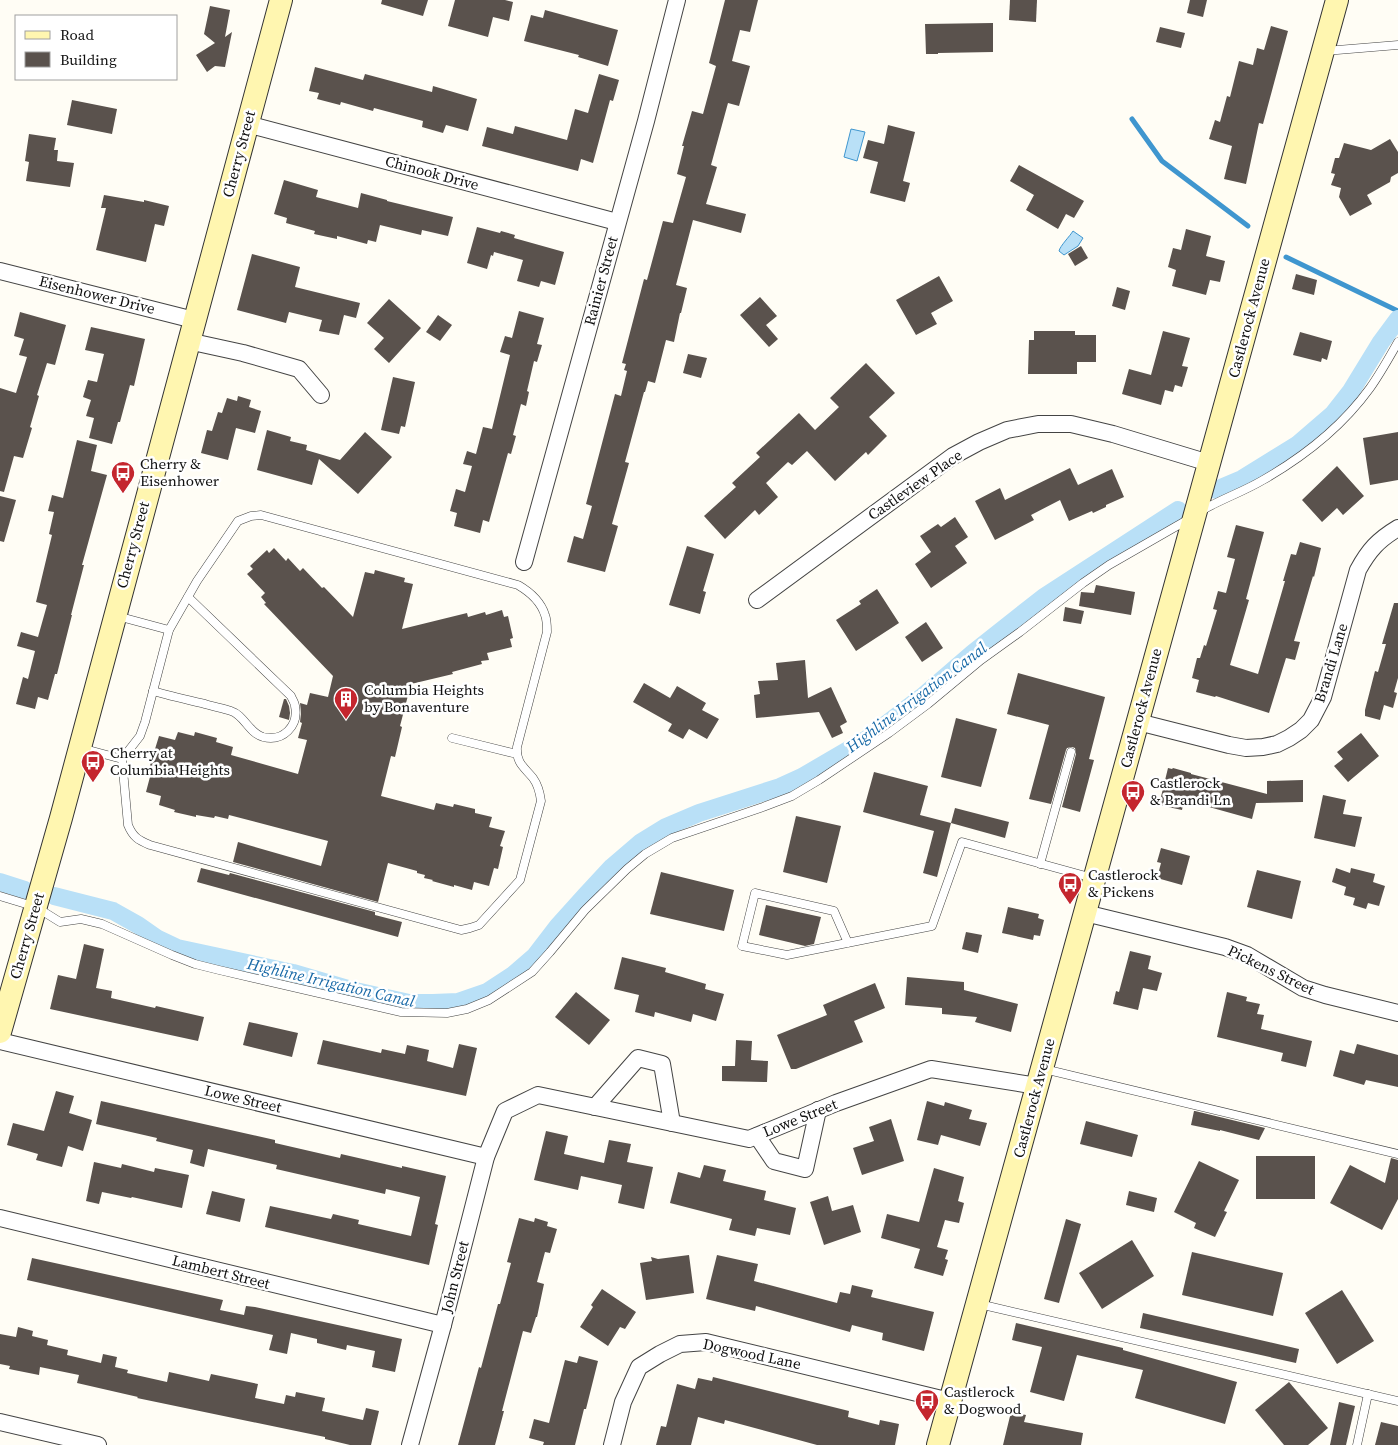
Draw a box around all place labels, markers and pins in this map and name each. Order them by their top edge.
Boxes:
place label: Cherry & Eisenhower [140,453,220,491]
bus stop icon: Cherry & Eisenhower [110,460,136,494]
place label: Columbia Heights by Bonaventure [364,679,484,717]
building icon: Columbia Heights by Bonaventure [333,686,359,720]
place label: Cherry at Columbia Heights [110,742,230,780]
bus stop icon: Cherry at Columbia Heights [80,749,106,783]
place label: Castlerock & Brandi Ln [1150,772,1231,810]
bus stop icon: Castlerock & Brandi Ln [1120,779,1146,813]
place label: Castlerock & Pickens [1088,864,1159,902]
bus stop icon: Castlerock & Pickens [1057,871,1083,905]
place label: Castlerock & Dogwood [944,1381,1022,1419]
bus stop icon: Castlerock & Dogwood [914,1388,940,1422]

